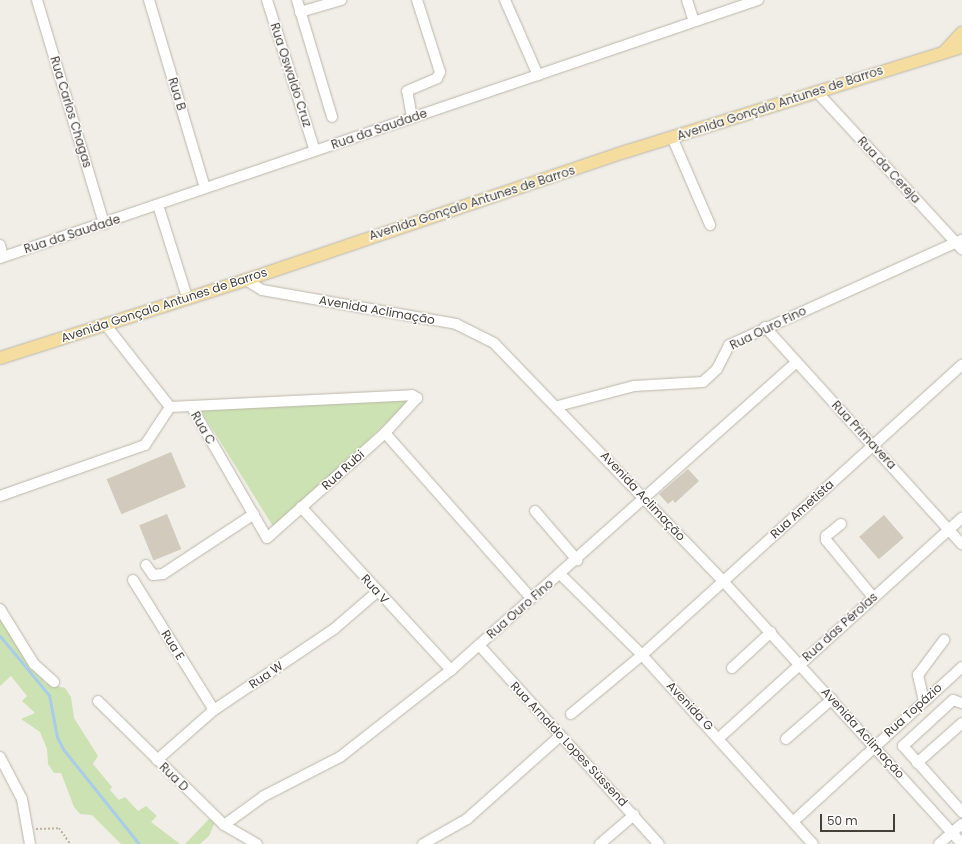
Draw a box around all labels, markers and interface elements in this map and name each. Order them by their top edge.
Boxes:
street label: Rua Oswaldo Cruz [267,21,315,129]
street label: Rua Carlos Chagas [47,55,95,169]
street label: Avenida Gonçalo Antunes de Barros [675,63,885,143]
street label: Rua B [165,76,189,112]
street label: Rua da Saudade [329,106,429,152]
street label: Rua da Cereja [855,134,923,206]
street label: Avenida Gonçalo Antunes de Barros [367,163,577,243]
street label: Rua da Saudade [22,212,122,256]
street label: Avenida Gonçalo Antunes de Barros [59,265,269,345]
street label: Avenida Aclimação [318,293,436,327]
street label: Rua Ouro Fino [727,303,809,353]
street label: Rua Primavera [829,398,899,472]
street label: Rua C [188,409,218,447]
street label: Rua Rubi [319,447,367,493]
street label: Avenida Aclimação [598,448,688,544]
street label: Rua Ametista [767,477,837,541]
street label: Rua V [358,571,392,607]
street label: Rua Ouro Fino [484,576,556,642]
street label: Rua das Pérolas [800,590,880,664]
street label: Rua E [158,627,188,663]
street label: Rua W [246,658,286,692]
street label: Rua Arnaldo Lopes Süssend [507,679,631,809]
street label: Avenida G [664,679,716,733]
street label: Rua Topázio [881,680,945,740]
street label: Avenida Aclimação [818,685,908,781]
street label: Rua D [156,760,192,794]
scale bar [822,806,897,832]
text: 50 m [827,812,858,829]

